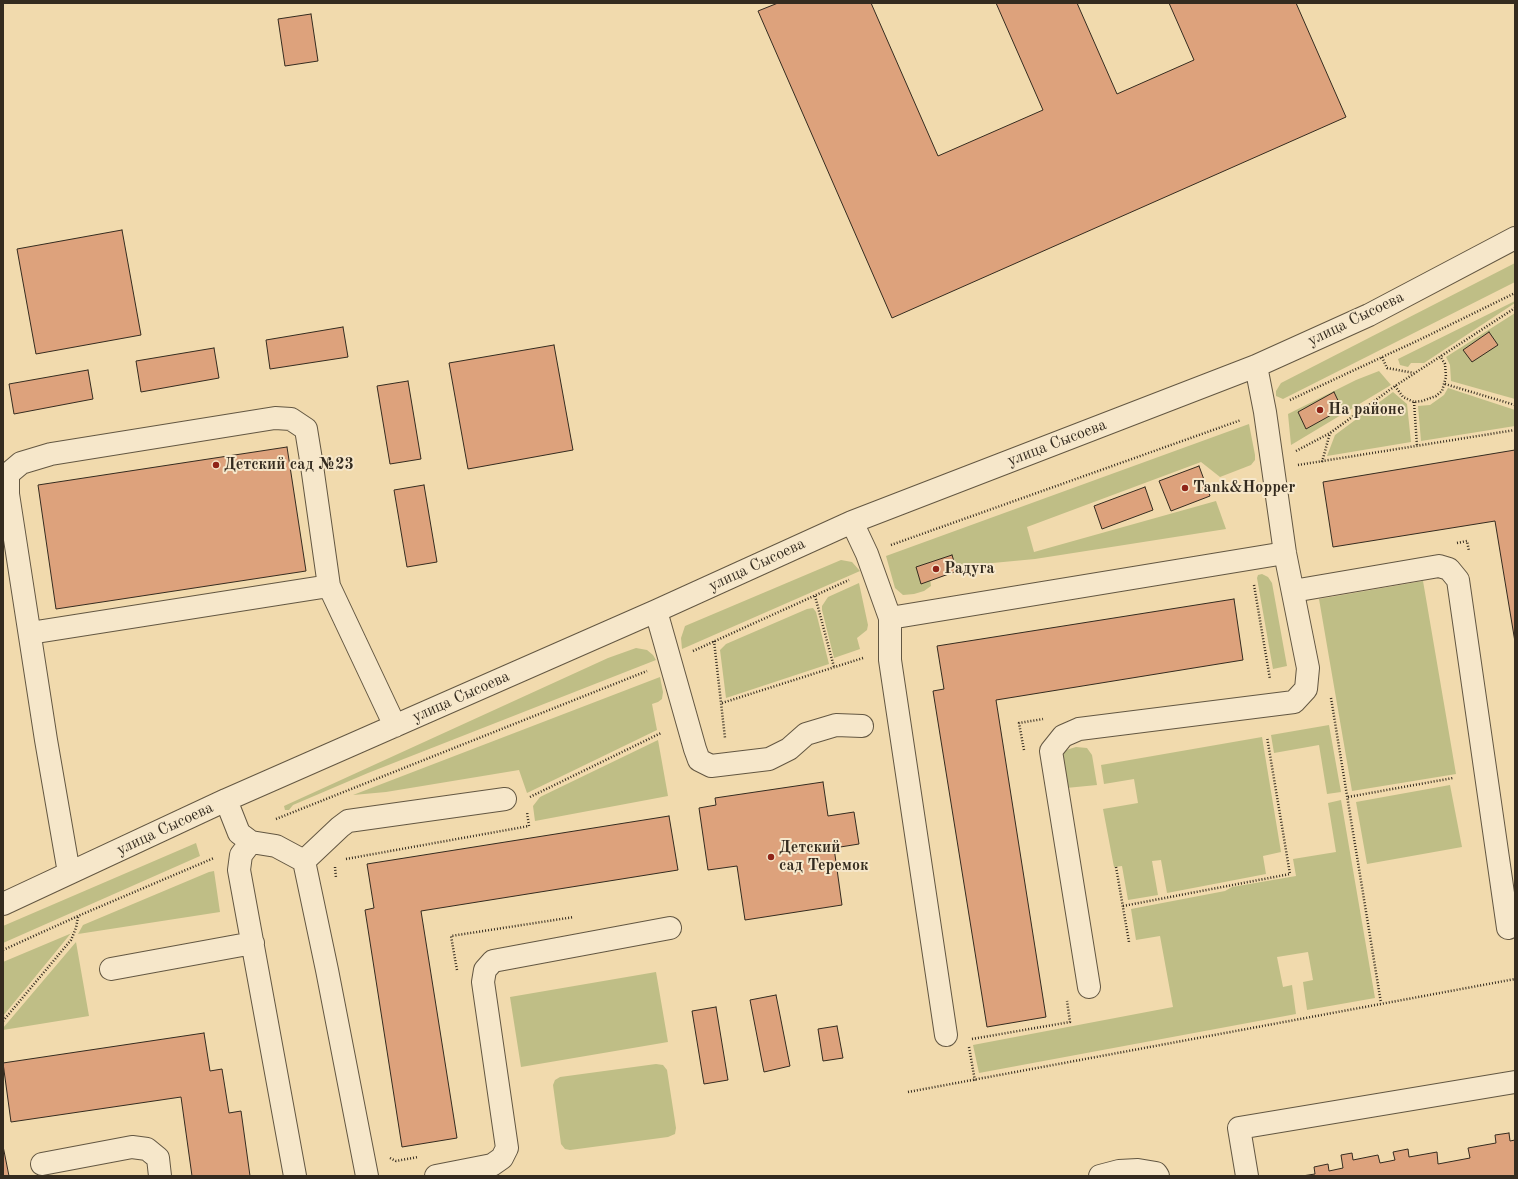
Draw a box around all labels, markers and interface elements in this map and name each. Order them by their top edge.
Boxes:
street label: улица Сысоева [1305,287,1407,351]
place label: На районе [1328,400,1404,420]
marker: На районе [1315,405,1325,415]
street label: улица Сысоева [1005,415,1109,471]
place label: Детский сад №23 [224,455,354,475]
marker: Детский сад №23 [211,460,221,470]
place label: Tank&Hopper [1193,478,1295,498]
marker: Tank&Hopper [1180,483,1190,493]
street label: улица Сысоева [706,534,808,596]
place label: Радуга [944,559,995,579]
marker: Радуга [931,564,941,574]
street label: улица Сысоева [409,667,513,727]
street label: улица Сысоева [114,798,216,860]
place label: Детский сад Теремок [779,838,868,876]
marker: Детский сад Теремок [766,852,776,862]

